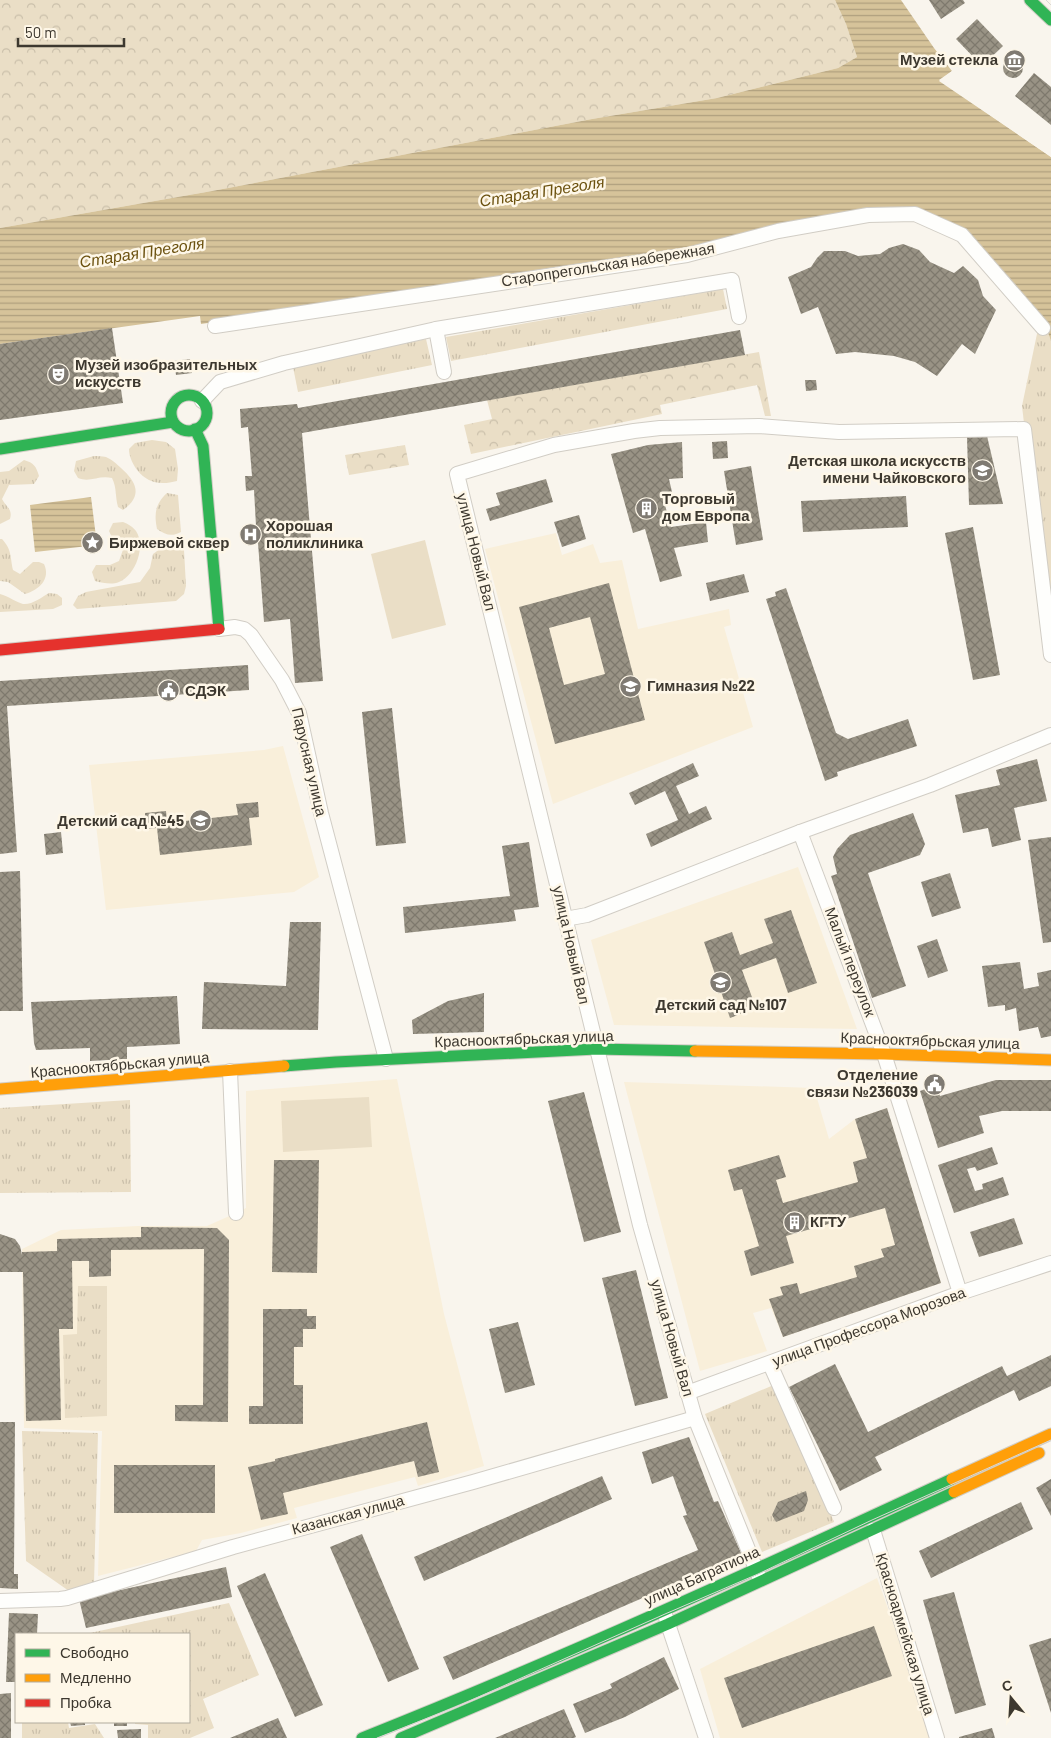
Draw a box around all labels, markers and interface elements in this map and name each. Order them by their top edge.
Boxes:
scale bar [18,15,124,47]
text: 50 m [25,23,57,41]
museum icon: Музей стекла [1002,48,1026,72]
place label: Музей стекла [900,50,999,68]
water label: Старая Преголя [478,171,606,210]
water label: Старая Преголя [78,232,206,271]
street label: Старопрегольская набережная [500,238,716,290]
place label: Музей изобразительных искусств [75,355,258,390]
theatre icon: Музей изобразительных искусств [47,362,71,386]
place label: Детская школа искусств имени Чайковского [788,451,966,486]
school or university icon: Детская школа искусств имени Чайковского [970,458,994,482]
place label: Торговый дом Европа [662,489,750,524]
street label: улица Новый Вал [454,491,500,612]
building icon: Торговый дом Европа [634,496,658,520]
place label: Хорошая поликлиника [266,516,364,551]
hospital icon: Хорошая поликлиника [238,523,262,547]
place icon: Биржевой сквер [81,531,105,555]
place label: Биржевой сквер [109,533,230,551]
school or university icon: Гимназия №22 [619,674,643,698]
place label: Гимназия №22 [647,676,755,694]
public building icon: СДЭК [157,679,181,703]
place label: СДЭК [185,681,227,699]
street label: Парусная улица [289,706,331,819]
school or university icon: Детский сад №45 [188,809,212,833]
place label: Детский сад №45 [57,811,184,829]
street label: улица Новый Вал [550,884,594,1006]
street label: Малый переулок [822,904,880,1019]
school or university icon: Детский сад №107 [709,970,733,994]
place label: Детский сад №107 [656,995,787,1013]
street label: Краснооктябрьская улица [434,1026,615,1050]
street label: Краснооктябрьская улица [840,1028,1021,1052]
street label: Краснооктябрьская улица [30,1047,211,1081]
place label: Отделение связи №236039 [807,1065,918,1100]
public building icon: Отделение связи №236039 [922,1072,946,1096]
building icon: КГТУ [782,1210,806,1234]
place label: КГТУ [810,1212,847,1230]
street label: улица Новый Вал [648,1277,698,1398]
street label: улица Профессора Морозова [770,1282,968,1369]
street label: Казанская улица [290,1490,406,1538]
street label: улица Багратиона [641,1541,763,1609]
street label: Красноармейская улица [873,1551,939,1717]
legend [15,1633,190,1723]
text: Свободно [60,1643,129,1661]
text: Медленно [60,1668,131,1686]
north arrow [986,1673,1036,1723]
text: С [999,1676,1014,1695]
text: Пробка [60,1693,112,1711]

